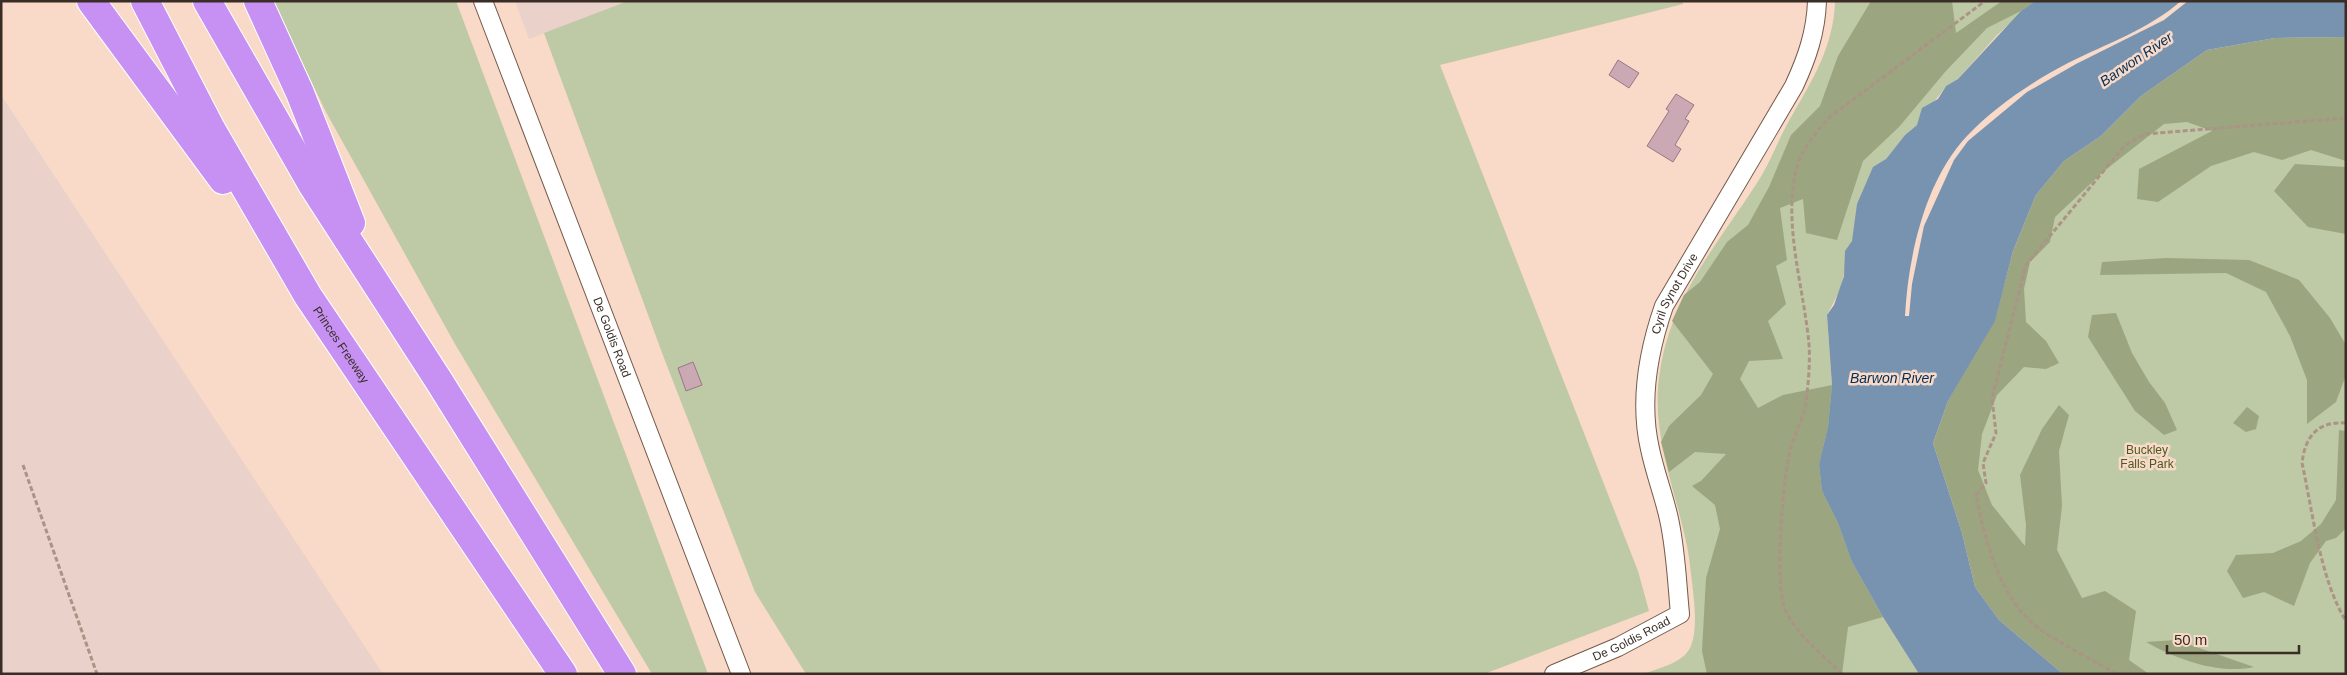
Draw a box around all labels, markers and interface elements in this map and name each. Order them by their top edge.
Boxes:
water label: Barwon River [2097,28,2176,89]
street label: Cyril Synot Drive [1649,250,1701,336]
street label: De Goldis Road [590,295,634,379]
street label: Princes Freeway [310,304,372,386]
water label: Barwon River [1850,370,1935,386]
park label: Buckley Falls Park [2120,443,2175,471]
street label: De Goldis Road [1591,614,1672,664]
scale bar [2167,622,2300,654]
text: 50 m [2174,631,2207,648]

